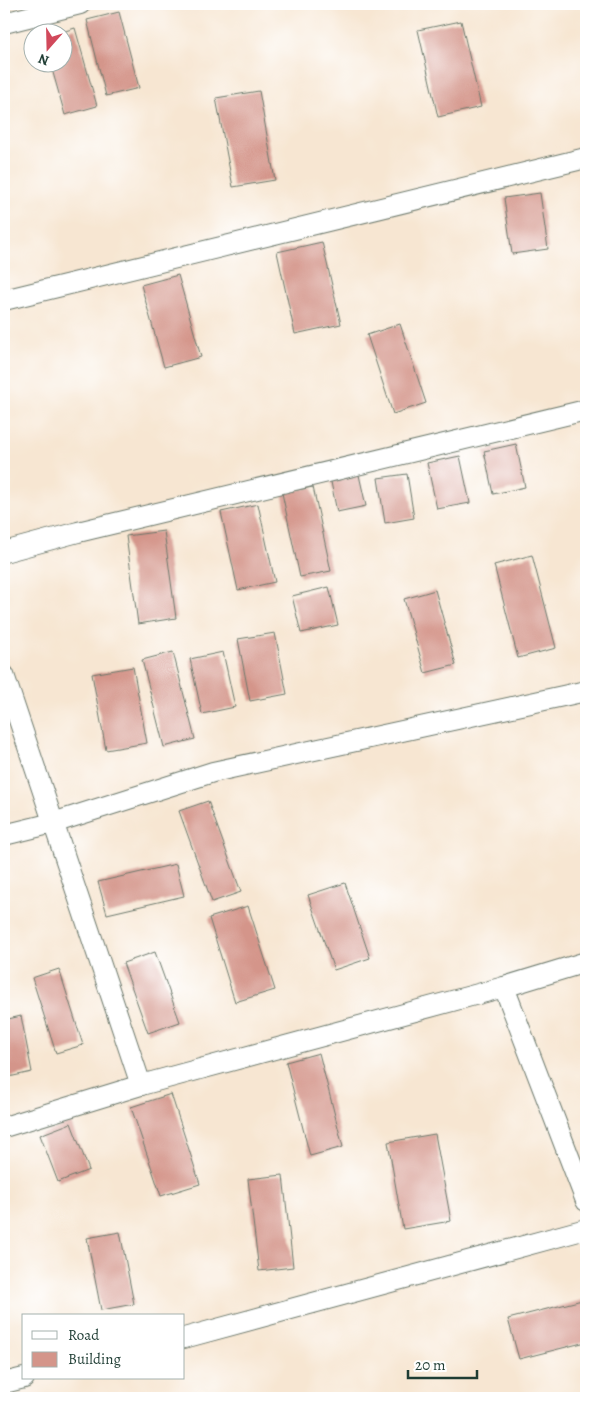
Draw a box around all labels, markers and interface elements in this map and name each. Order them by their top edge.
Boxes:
north arrow [22,22,72,72]
text: N [36,49,52,70]
legend [22,1314,185,1380]
text: Road [68,1325,100,1345]
scale bar [408,1347,476,1379]
text: Building [68,1349,121,1369]
text: 20 m [415,1355,446,1375]

